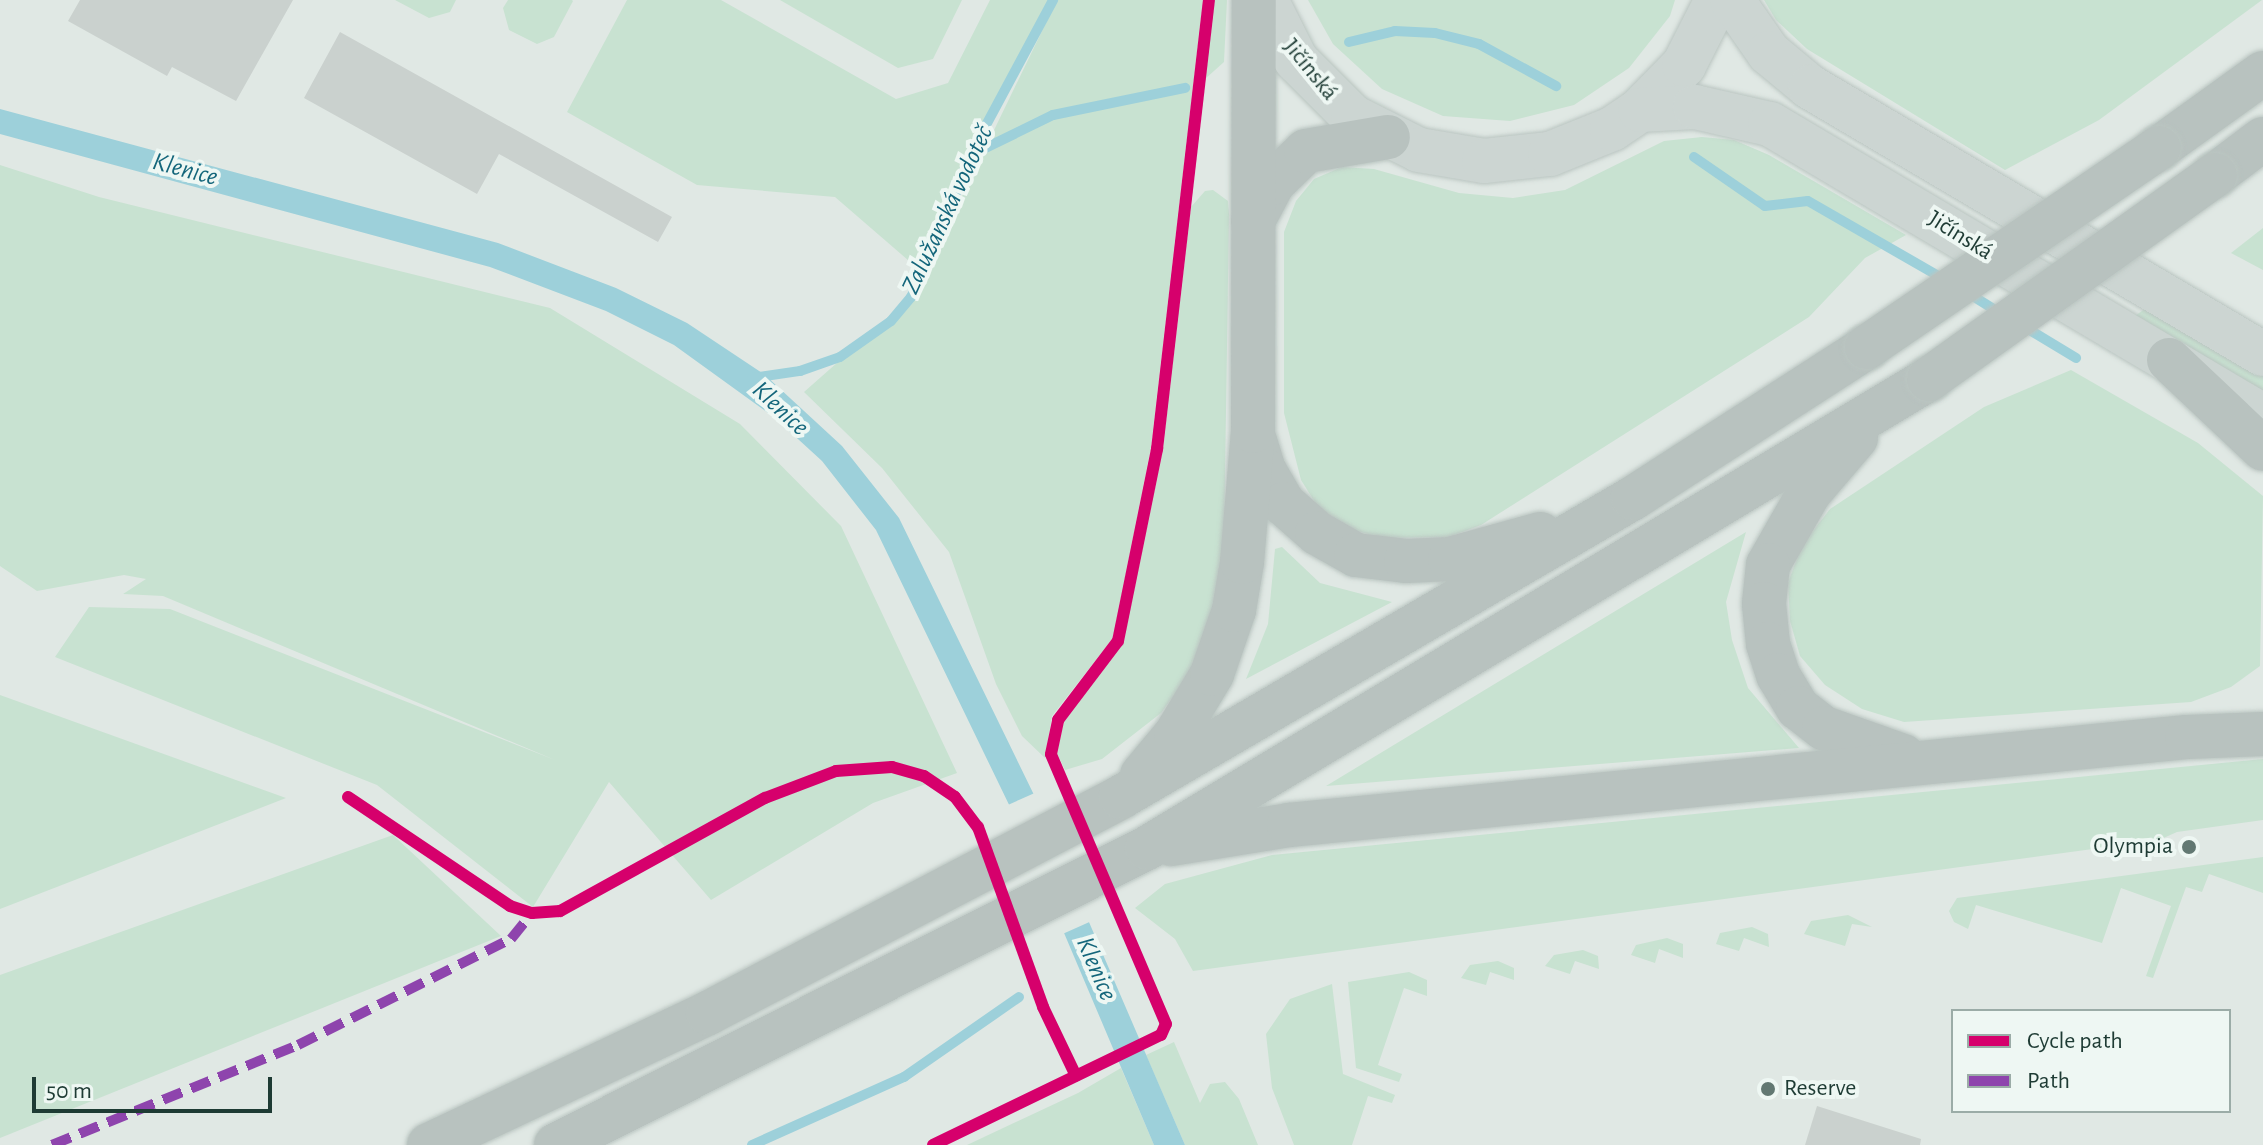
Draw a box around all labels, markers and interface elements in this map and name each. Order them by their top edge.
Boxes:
street label: Jičínská [1276,33,1344,107]
water label: Zalužanská vodoteč [895,121,1001,299]
water label: Klenice [149,146,221,194]
street label: Jičínská [1922,205,1998,267]
water label: Klenice [745,375,815,443]
place label: Olympia [2093,833,2173,861]
marker: Olympia [2180,838,2198,856]
water label: Klenice [1069,932,1123,1006]
legend [1951,1009,2231,1113]
text: Cycle path [2027,1029,2123,1053]
scale bar [36,1061,276,1111]
text: Path [2027,1069,2070,1093]
place label: Reserve [1784,1075,1856,1103]
text: 50 m [46,1079,92,1103]
marker: Reserve [1759,1080,1777,1098]

